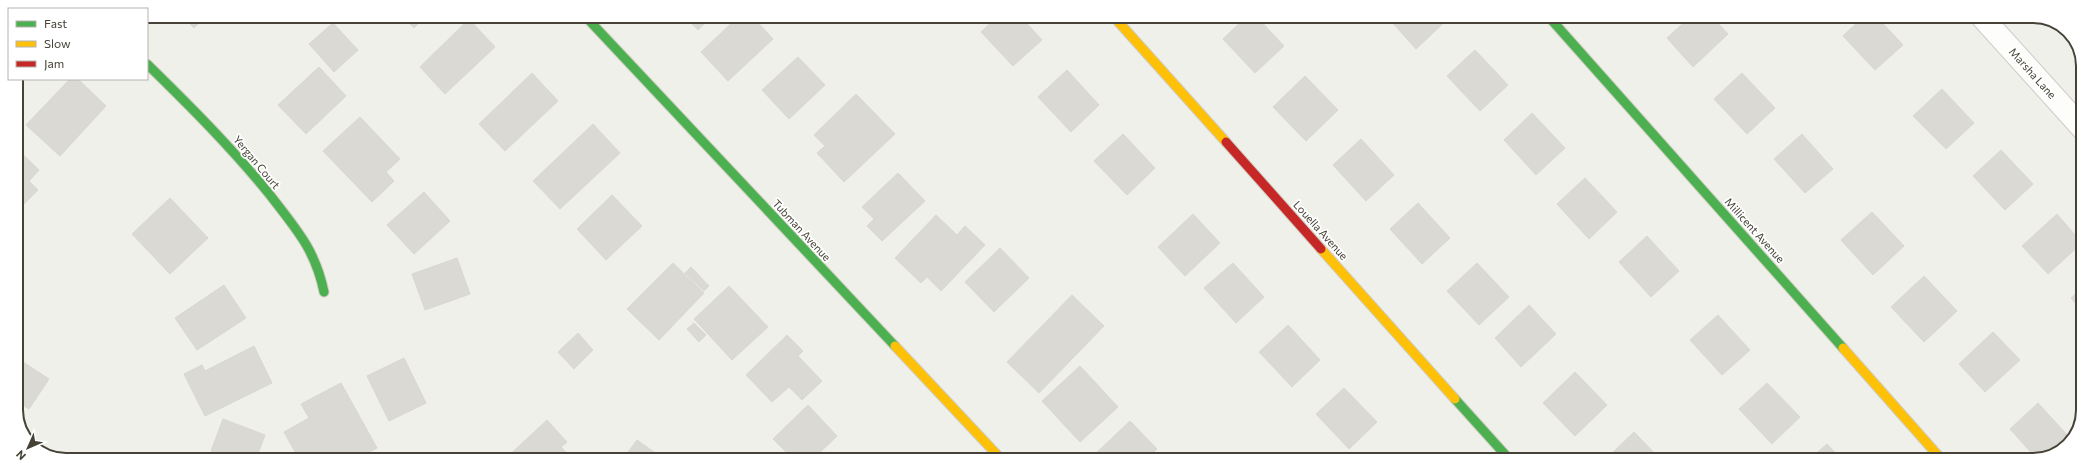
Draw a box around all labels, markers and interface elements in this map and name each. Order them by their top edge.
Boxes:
legend [8,8,148,80]
text: Fast [44,16,67,30]
text: Slow [44,36,71,50]
street label: Marsha Lane [2007,45,2059,101]
text: Jam [44,56,64,71]
street label: Yergan Court [231,133,283,192]
street label: Millicent Avenue [1723,195,1788,265]
street label: Tubman Avenue [770,197,834,264]
street label: Louella Avenue [1291,198,1351,262]
north arrow [8,428,48,468]
text: N [13,448,28,463]

